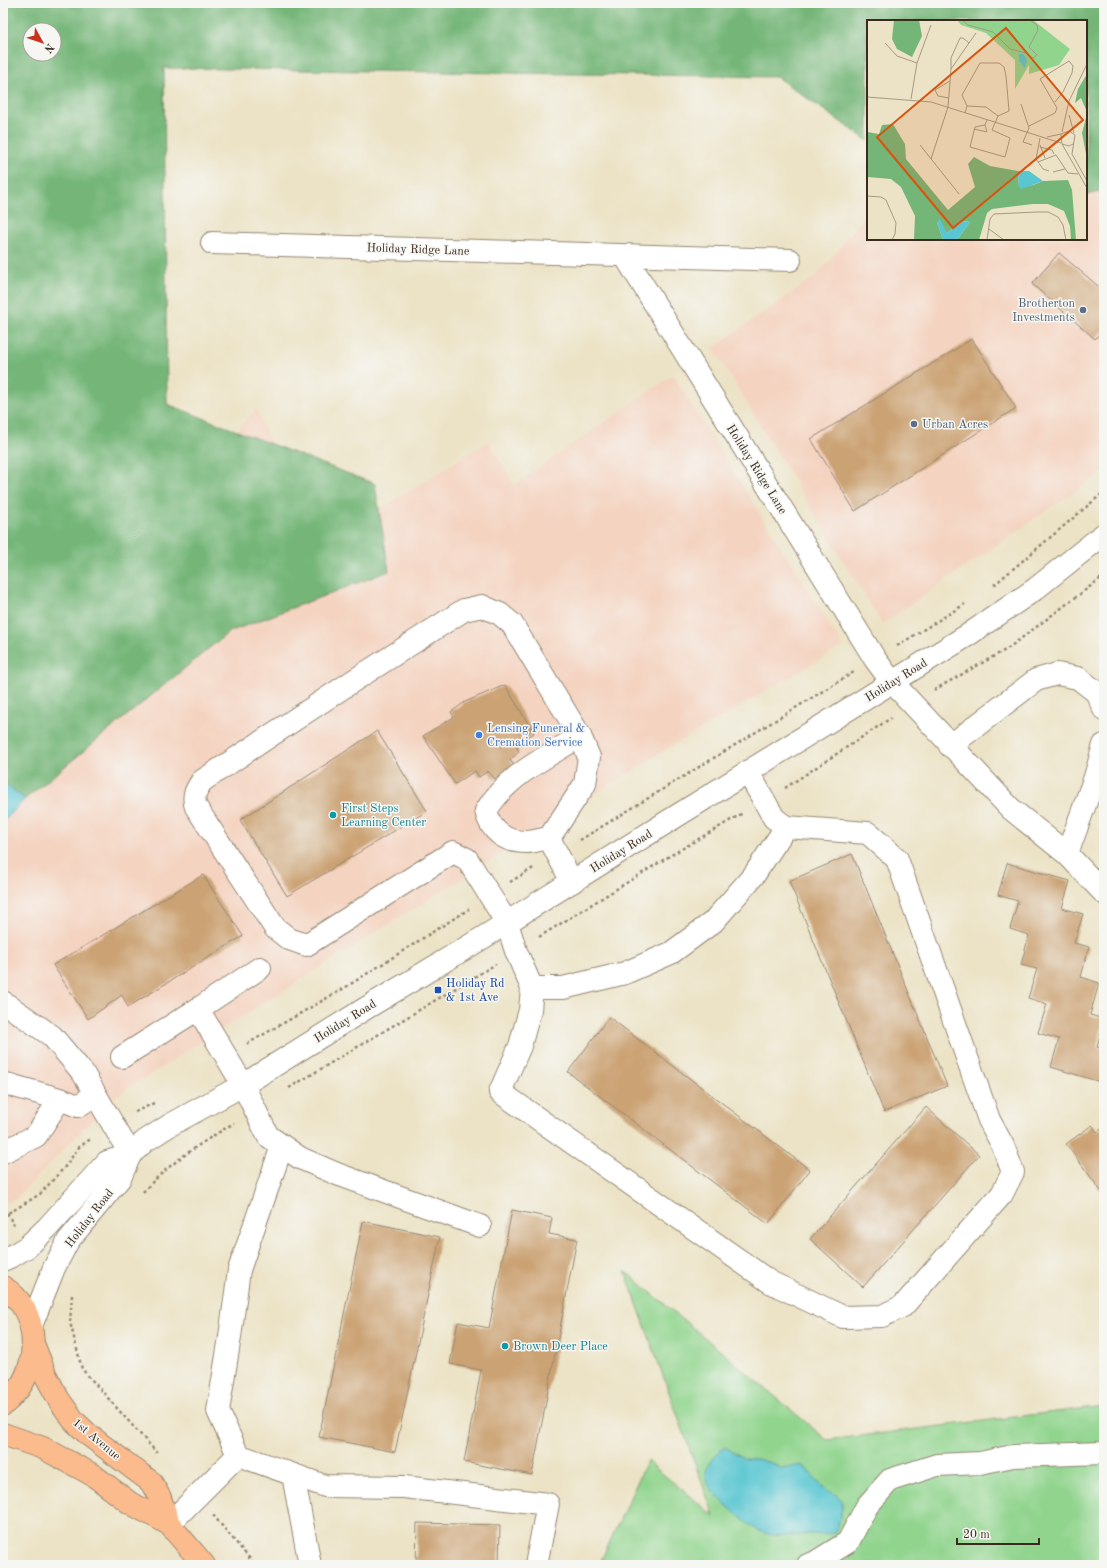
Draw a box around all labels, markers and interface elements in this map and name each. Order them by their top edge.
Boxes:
inset map [867,20,1087,240]
north arrow [22,22,62,62]
text: N [41,41,55,55]
street label: Holiday Ridge Lane [366,242,470,258]
place label: Brotherton Investments [1012,298,1076,324]
marker: Brotherton Investments [1078,305,1088,315]
marker: Urban Acres [909,419,919,429]
place label: Urban Acres [922,419,988,431]
street label: Holiday Ridge Lane [724,423,789,517]
street label: Holiday Road [864,657,930,705]
place label: Lensing Funeral & Cremation Service [487,723,585,749]
marker: Lensing Funeral & Cremation Service [474,730,484,740]
place label: First Steps Learning Center [341,803,426,829]
marker: First Steps Learning Center [328,810,338,820]
street label: Holiday Road [589,828,655,876]
place label: Holiday Rd & 1st Ave [446,978,504,1004]
marker: Holiday Rd & 1st Ave [433,985,443,995]
street label: Holiday Road [313,998,379,1046]
street label: Holiday Road [63,1187,116,1250]
marker: Brown Deer Place [500,1341,510,1351]
place label: Brown Deer Place [513,1341,608,1353]
street label: 1st Avenue [70,1417,123,1463]
scale bar [957,1520,1039,1546]
text: 20 m [963,1529,990,1541]

